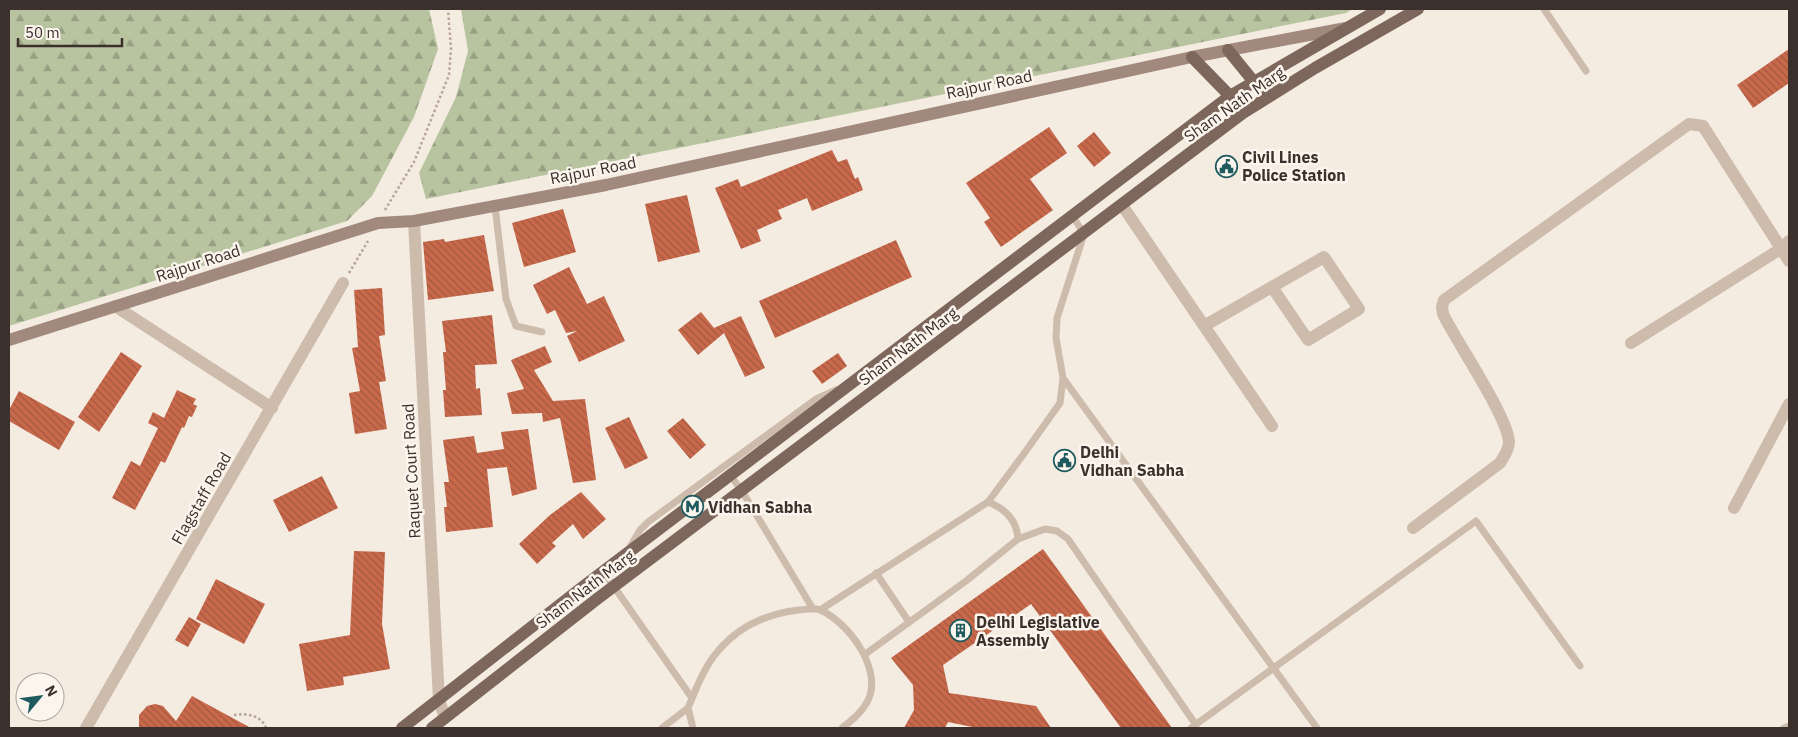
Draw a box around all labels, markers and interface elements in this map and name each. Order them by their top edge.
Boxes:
scale bar [18,15,121,47]
text: 50 m [25,23,60,42]
street label: Sham Nath Marg [1180,62,1289,146]
street label: Rajpur Road [944,65,1034,103]
place label: Civil Lines Police Station [1242,147,1346,185]
street label: Rajpur Road [548,152,638,188]
public building icon: Civil Lines Police Station [1214,154,1238,178]
street label: Rajpur Road [153,240,243,286]
street label: Sham Nath Marg [855,302,962,390]
street label: Raquet Court Road [397,403,425,539]
place label: Delhi Vidhan Sabha [1080,442,1184,480]
street label: Flagstaff Road [167,448,235,548]
public building icon: Delhi Vidhan Sabha [1052,449,1076,473]
metro station icon: Vidhan Sabha [680,495,704,519]
place label: Vidhan Sabha [708,497,812,517]
street label: Sham Nath Marg [532,545,639,633]
place label: Delhi Legislative Assembly [976,612,1100,650]
building icon: Delhi Legislative Assembly [948,619,972,643]
north arrow [15,672,65,722]
text: N [41,682,62,699]

